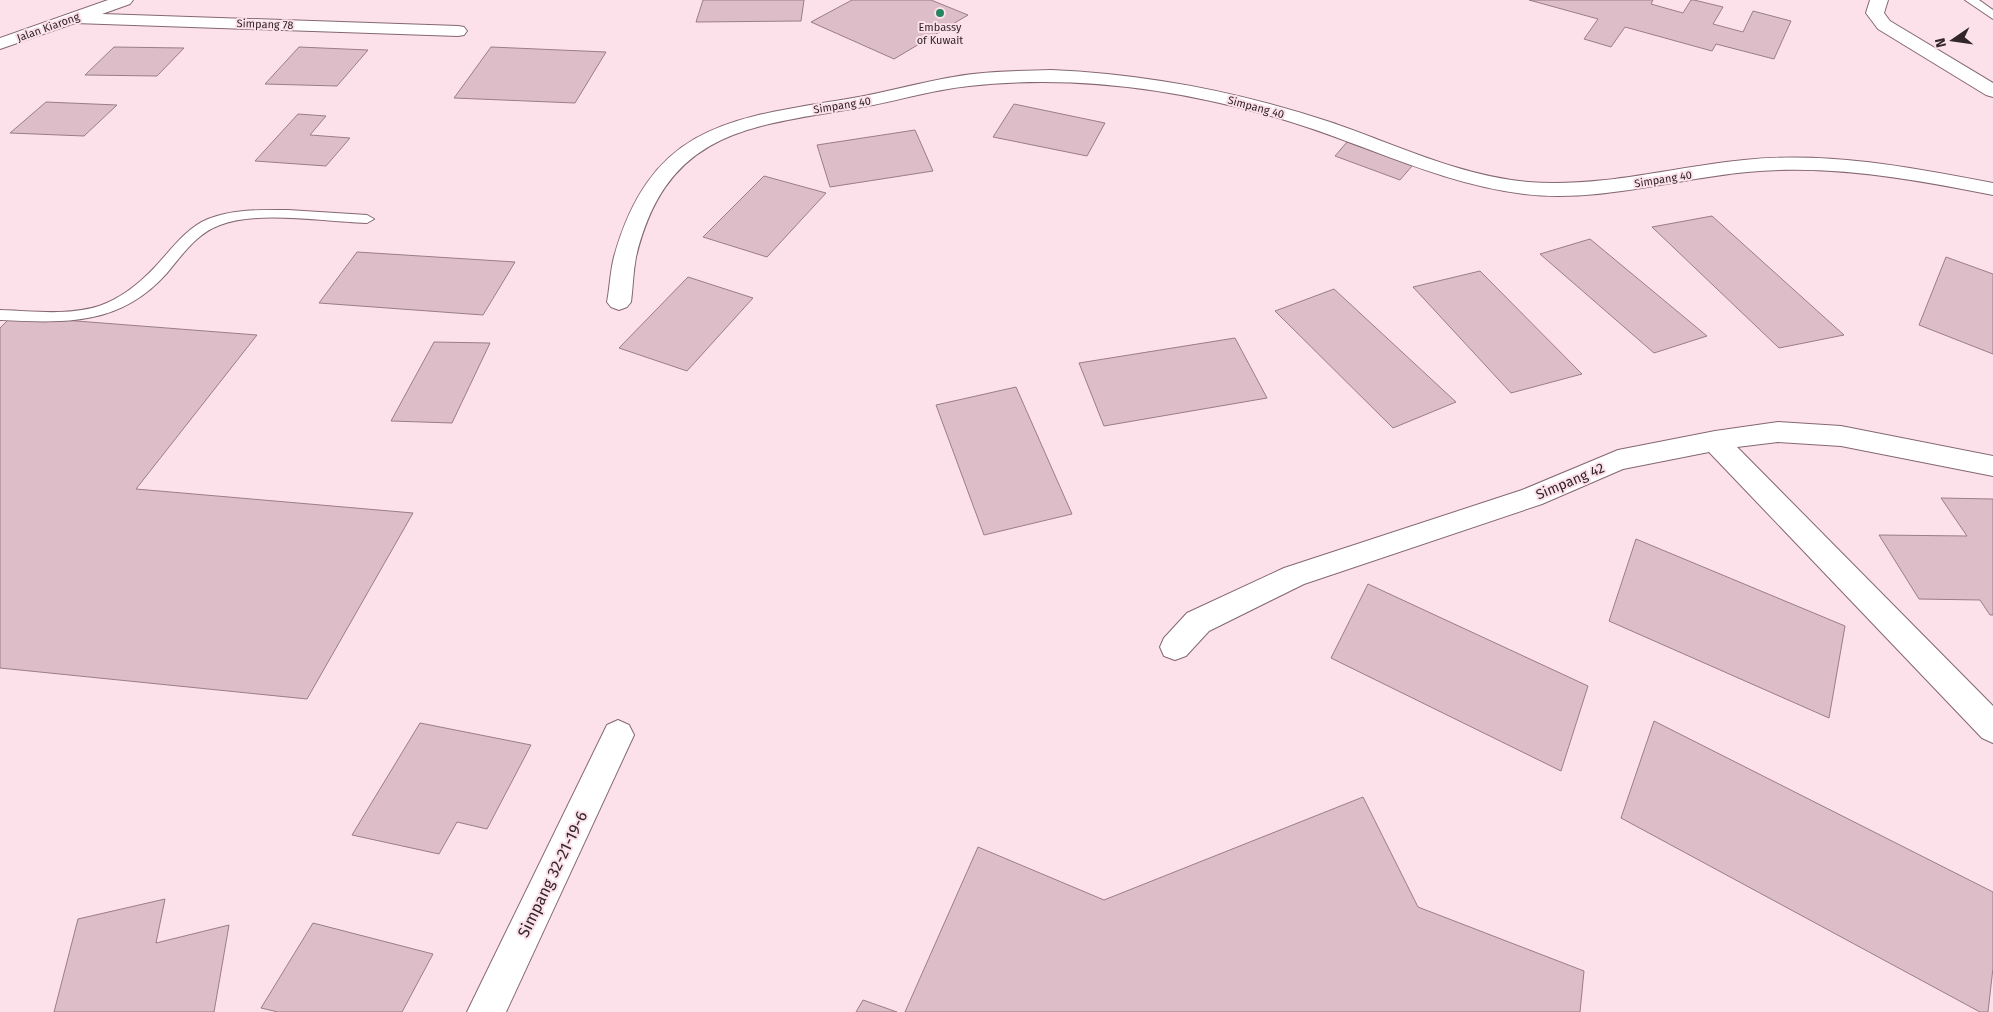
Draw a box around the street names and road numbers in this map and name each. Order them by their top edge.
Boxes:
street label: Jalan Kiarong [15,10,82,45]
street label: Simpang 78 [236,17,294,32]
street label: Simpang 40 [1226,94,1286,121]
street label: Simpang 40 [812,95,872,116]
street label: Simpang 40 [1633,169,1693,190]
street label: Simpang 42 [1533,459,1607,503]
street label: Simpang 32-21-19-6 [514,808,591,941]

